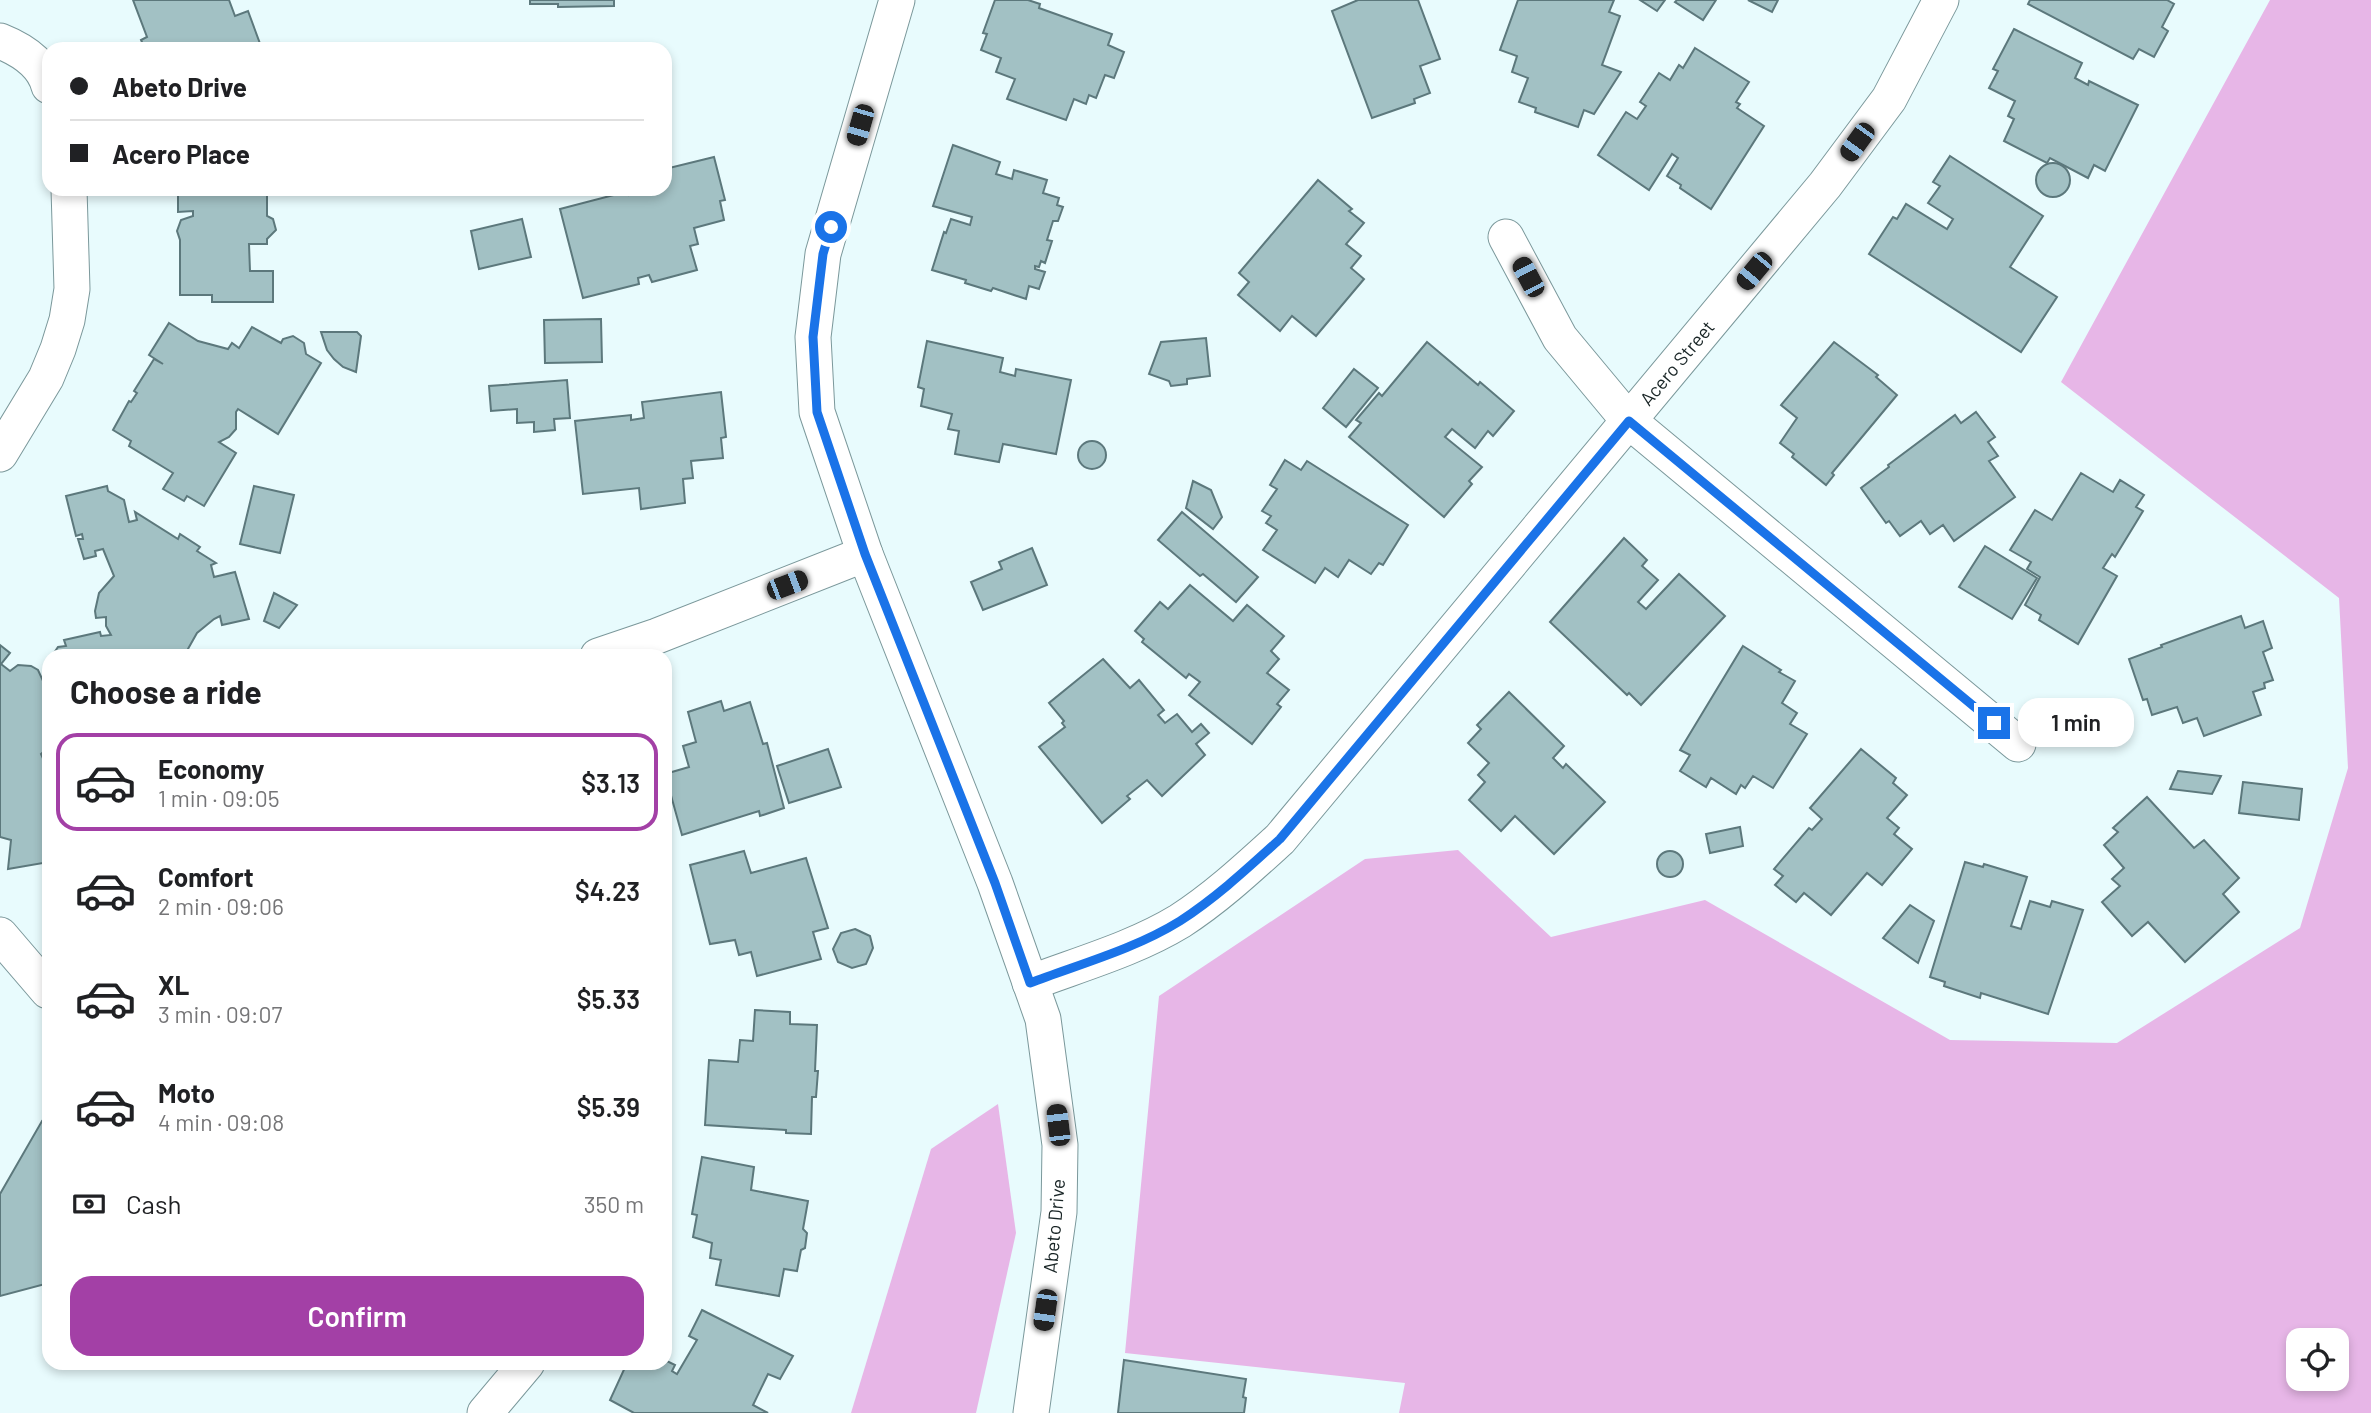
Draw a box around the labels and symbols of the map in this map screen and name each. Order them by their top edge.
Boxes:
car [845,102,876,148]
car [1837,119,1878,165]
route start [815,211,847,243]
car [1733,248,1776,294]
car [1509,254,1548,300]
street label: Acero Street [1634,315,1719,410]
car [764,568,811,602]
callout: 1 min [2018,698,2134,748]
route end [1978,707,2010,739]
car [1046,1103,1071,1147]
street label: Abeto Drive [1038,1178,1069,1274]
car [1032,1288,1059,1332]

